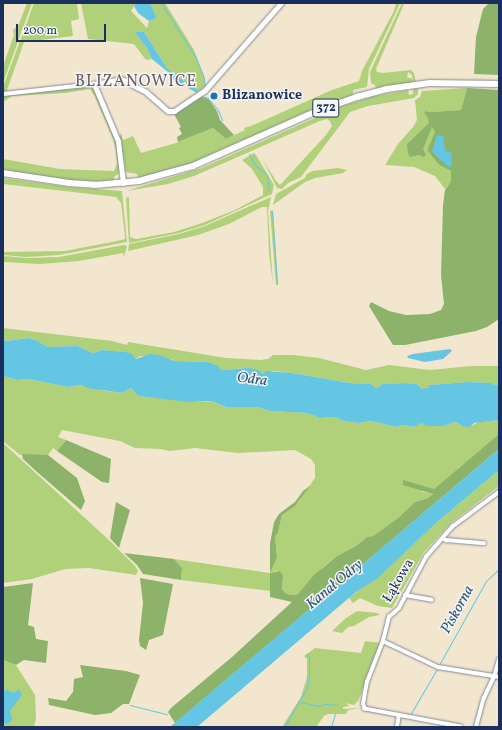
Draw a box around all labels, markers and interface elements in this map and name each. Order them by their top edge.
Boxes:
scale bar [18,16,108,42]
text: 200 m [23,23,57,39]
district label: BLIZANOWICE [75,72,197,92]
place label: Blizanowice [222,88,302,104]
marker: Blizanowice [209,91,219,101]
road number: 372 [312,97,340,119]
water label: Odra [236,369,268,391]
water label: Kanał Odry [303,556,367,614]
street label: Łąkowa [380,556,418,606]
water label: Piskorna [438,583,478,637]

